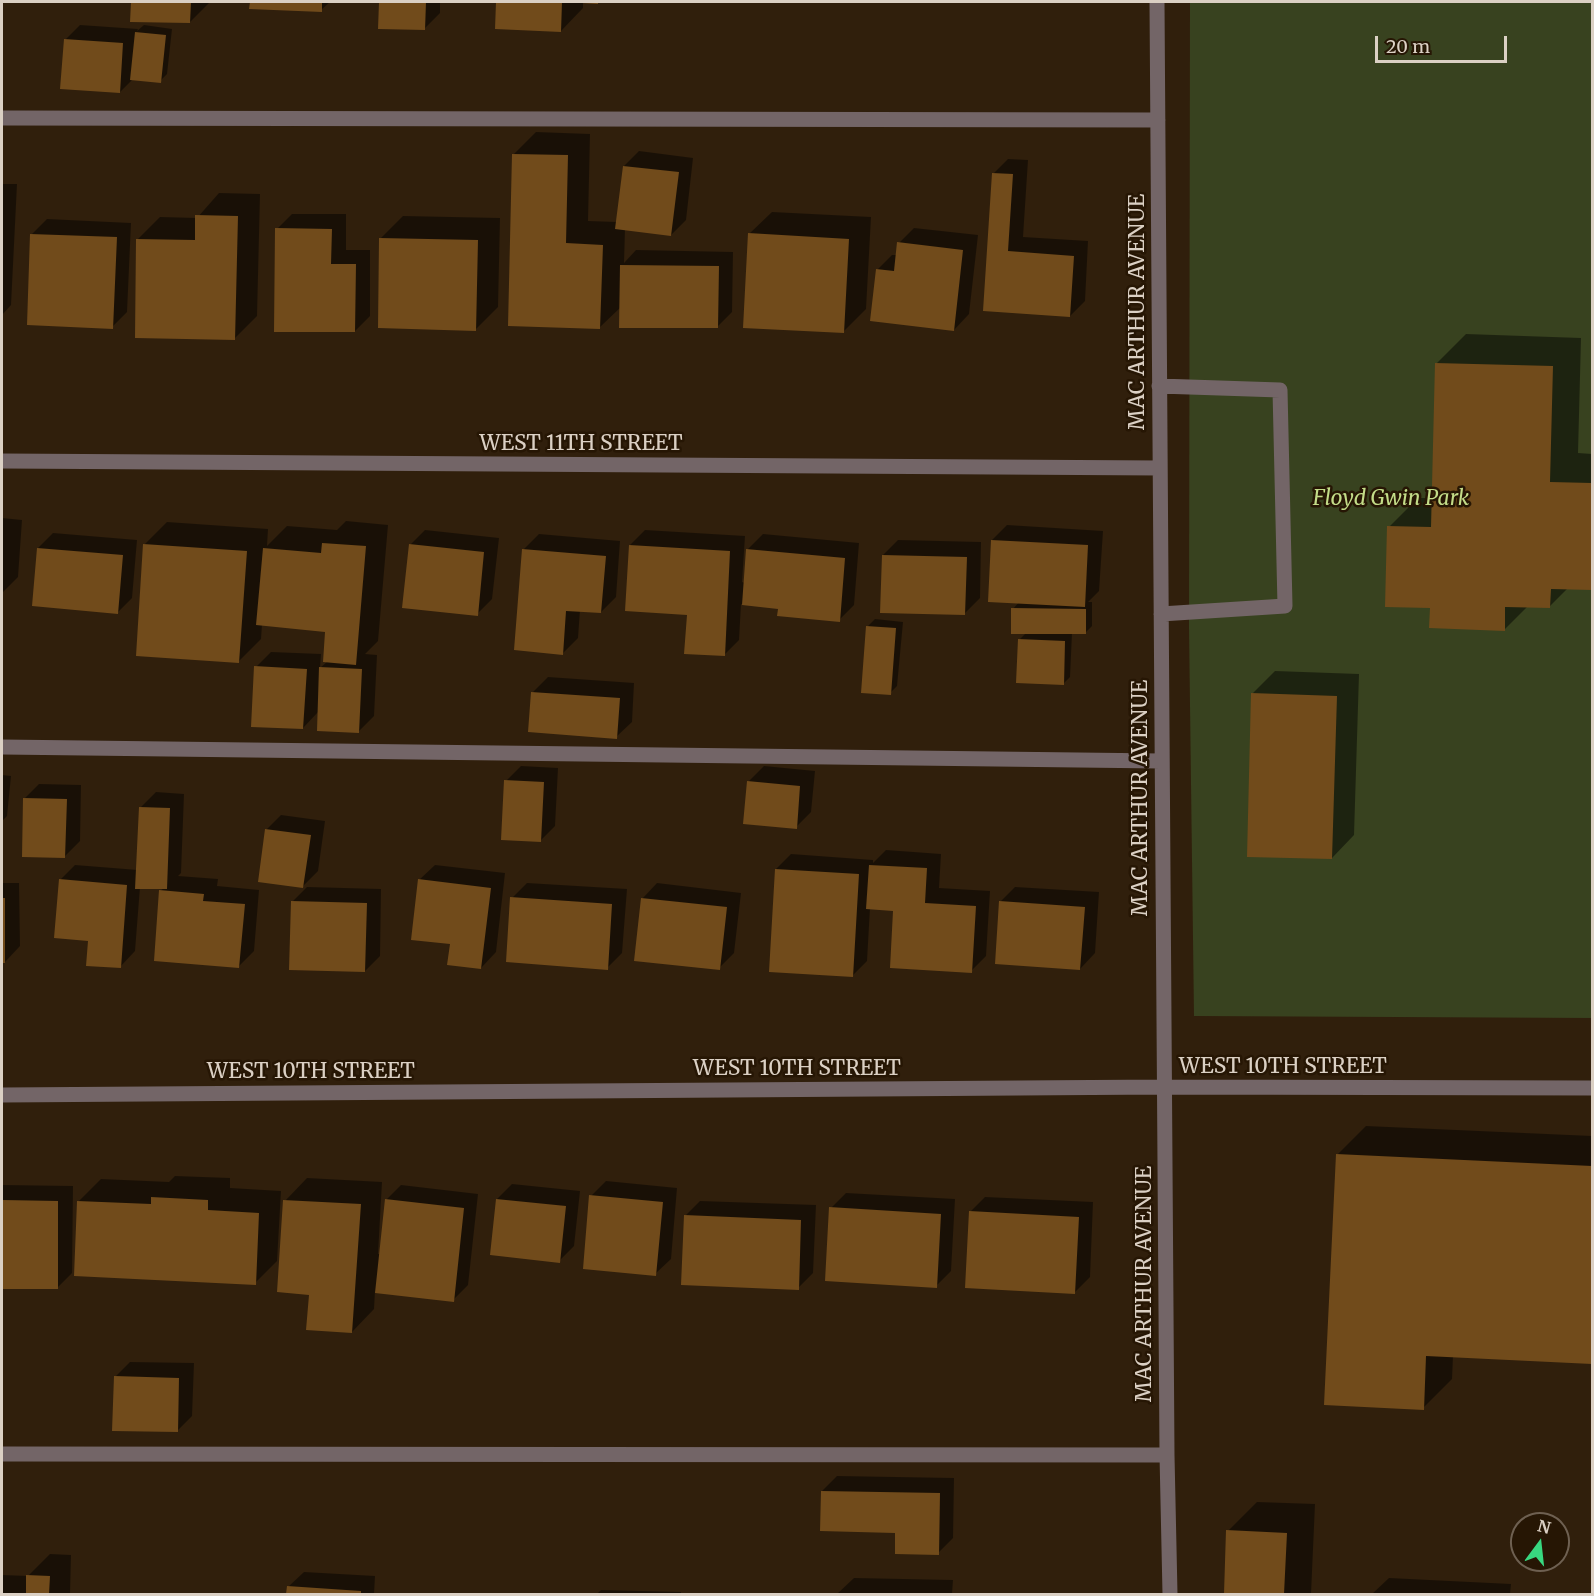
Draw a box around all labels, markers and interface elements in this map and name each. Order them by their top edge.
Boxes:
scale bar [1378,24,1510,62]
text: 20 m [1386,35,1430,58]
street label: MAC ARTHUR AVENUE [1125,194,1151,430]
street label: WEST 11TH STREET [479,431,683,457]
park label: Floyd Gwin Park [1313,486,1469,512]
street label: MAC ARTHUR AVENUE [1128,680,1154,916]
street label: WEST 10TH STREET [1179,1054,1387,1080]
street label: WEST 10TH STREET [693,1056,901,1082]
street label: WEST 10TH STREET [207,1059,415,1085]
street label: MAC ARTHUR AVENUE [1132,1166,1158,1402]
north arrow [1510,1512,1570,1572]
text: N [1535,1515,1553,1538]

